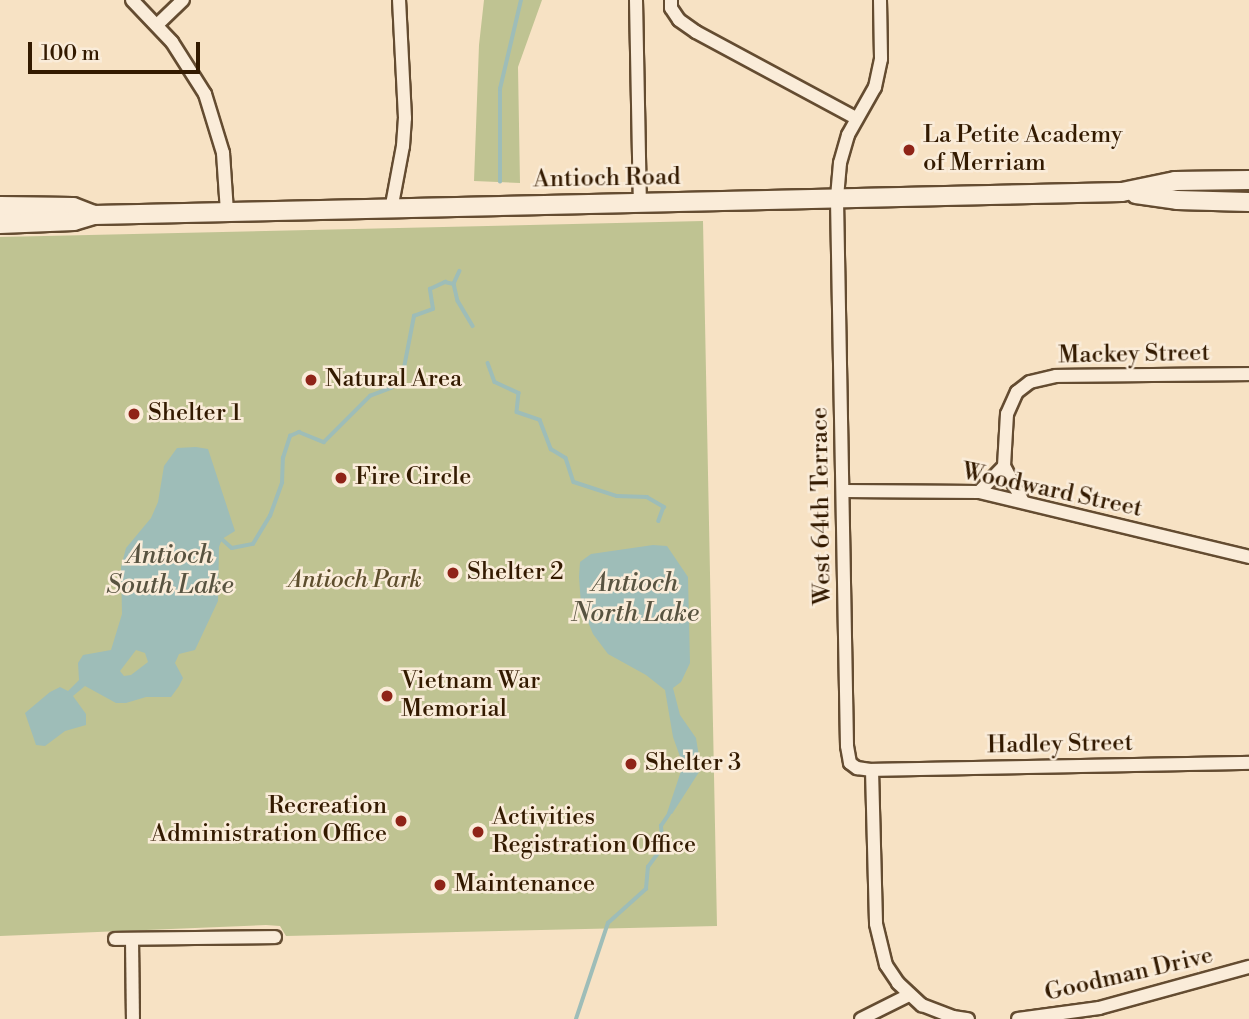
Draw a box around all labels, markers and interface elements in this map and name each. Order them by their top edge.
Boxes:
scale bar [32,28,203,72]
text: 100 m [41,41,100,67]
place label: La Petite Academy of Merriam [923,122,1123,178]
marker: La Petite Academy of Merriam [901,142,917,158]
street label: Antioch Road [533,163,681,195]
street label: Mackey Street [1058,339,1210,371]
place label: Natural Area [325,366,462,394]
marker: Natural Area [303,372,319,388]
place label: Shelter 1 [148,400,241,428]
marker: Shelter 1 [126,406,142,422]
street label: West 64th Terrace [806,407,838,605]
street label: Woodward Street [959,458,1145,524]
place label: Fire Circle [355,464,471,492]
marker: Fire Circle [333,470,349,486]
water label: Antioch South Lake [106,540,234,602]
place label: Shelter 2 [467,559,564,587]
marker: Shelter 2 [445,565,461,581]
park label: Antioch Park [288,567,422,595]
water label: Antioch North Lake [571,568,699,630]
place label: Vietnam War Memorial [401,668,540,724]
marker: Vietnam War Memorial [379,688,395,704]
street label: Hadley Street [987,729,1133,761]
place label: Shelter 3 [645,750,741,778]
marker: Shelter 3 [623,756,639,772]
place label: Recreation Administration Office [151,793,387,849]
place label: Activities Registration Office [492,804,696,860]
marker: Recreation Administration Office [393,813,409,829]
marker: Activities Registration Office [470,824,486,840]
place label: Maintenance [454,871,595,899]
marker: Maintenance [432,877,448,893]
street label: Goodman Drive [1042,942,1216,1008]

